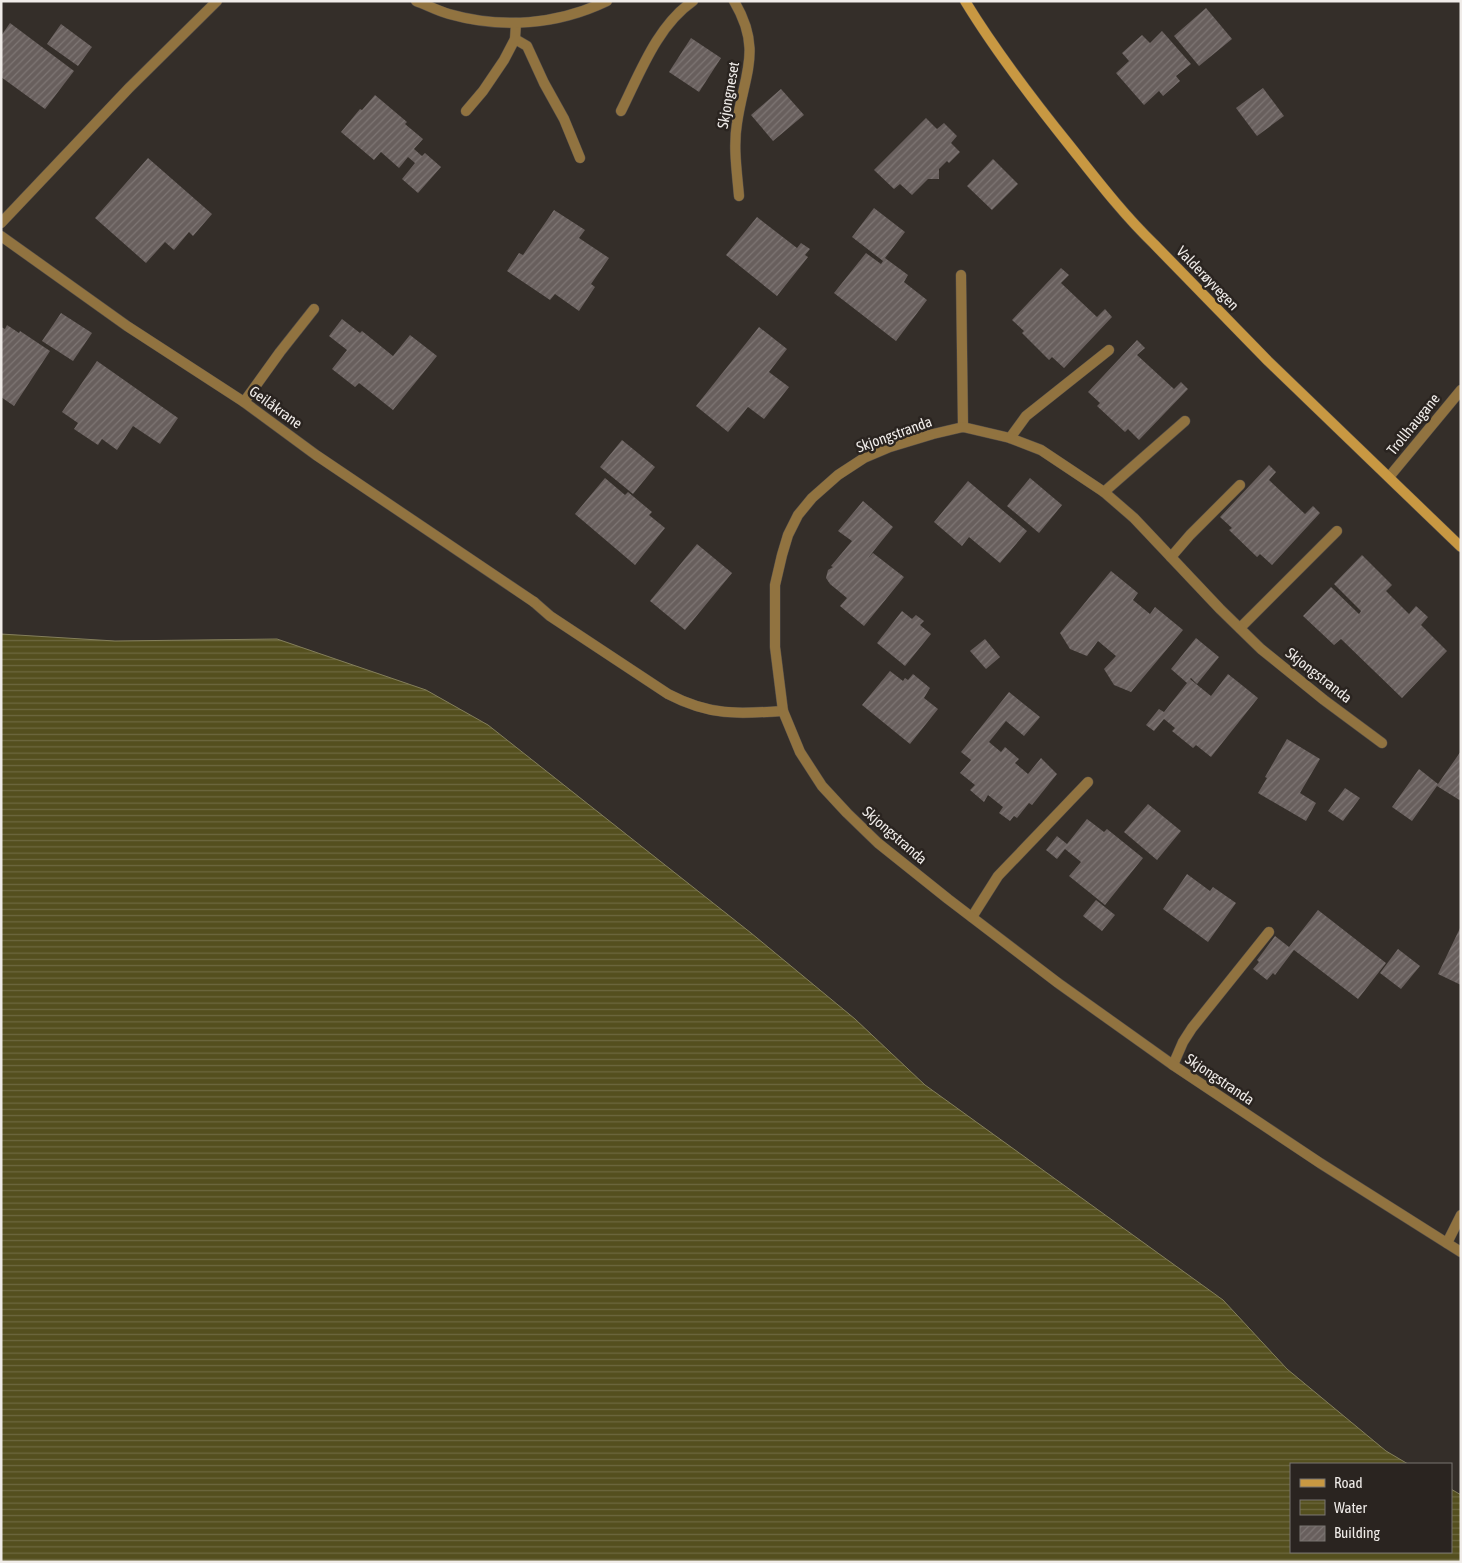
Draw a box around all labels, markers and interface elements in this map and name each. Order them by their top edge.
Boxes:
street label: Skjongneset [714,60,742,130]
street label: Valderøyvegen [1173,243,1243,313]
street label: Geilåkrane [246,382,306,432]
street label: Trollhaugane [1383,390,1443,458]
street label: Skjongstranda [854,412,934,456]
street label: Skjongstranda [1283,644,1355,706]
street label: Skjongstranda [860,803,930,867]
street label: Skjongstranda [1182,1050,1258,1108]
legend [1290,1463,1452,1553]
text: Road [1334,1474,1363,1491]
text: Water [1334,1499,1367,1516]
text: Building [1334,1524,1380,1541]

